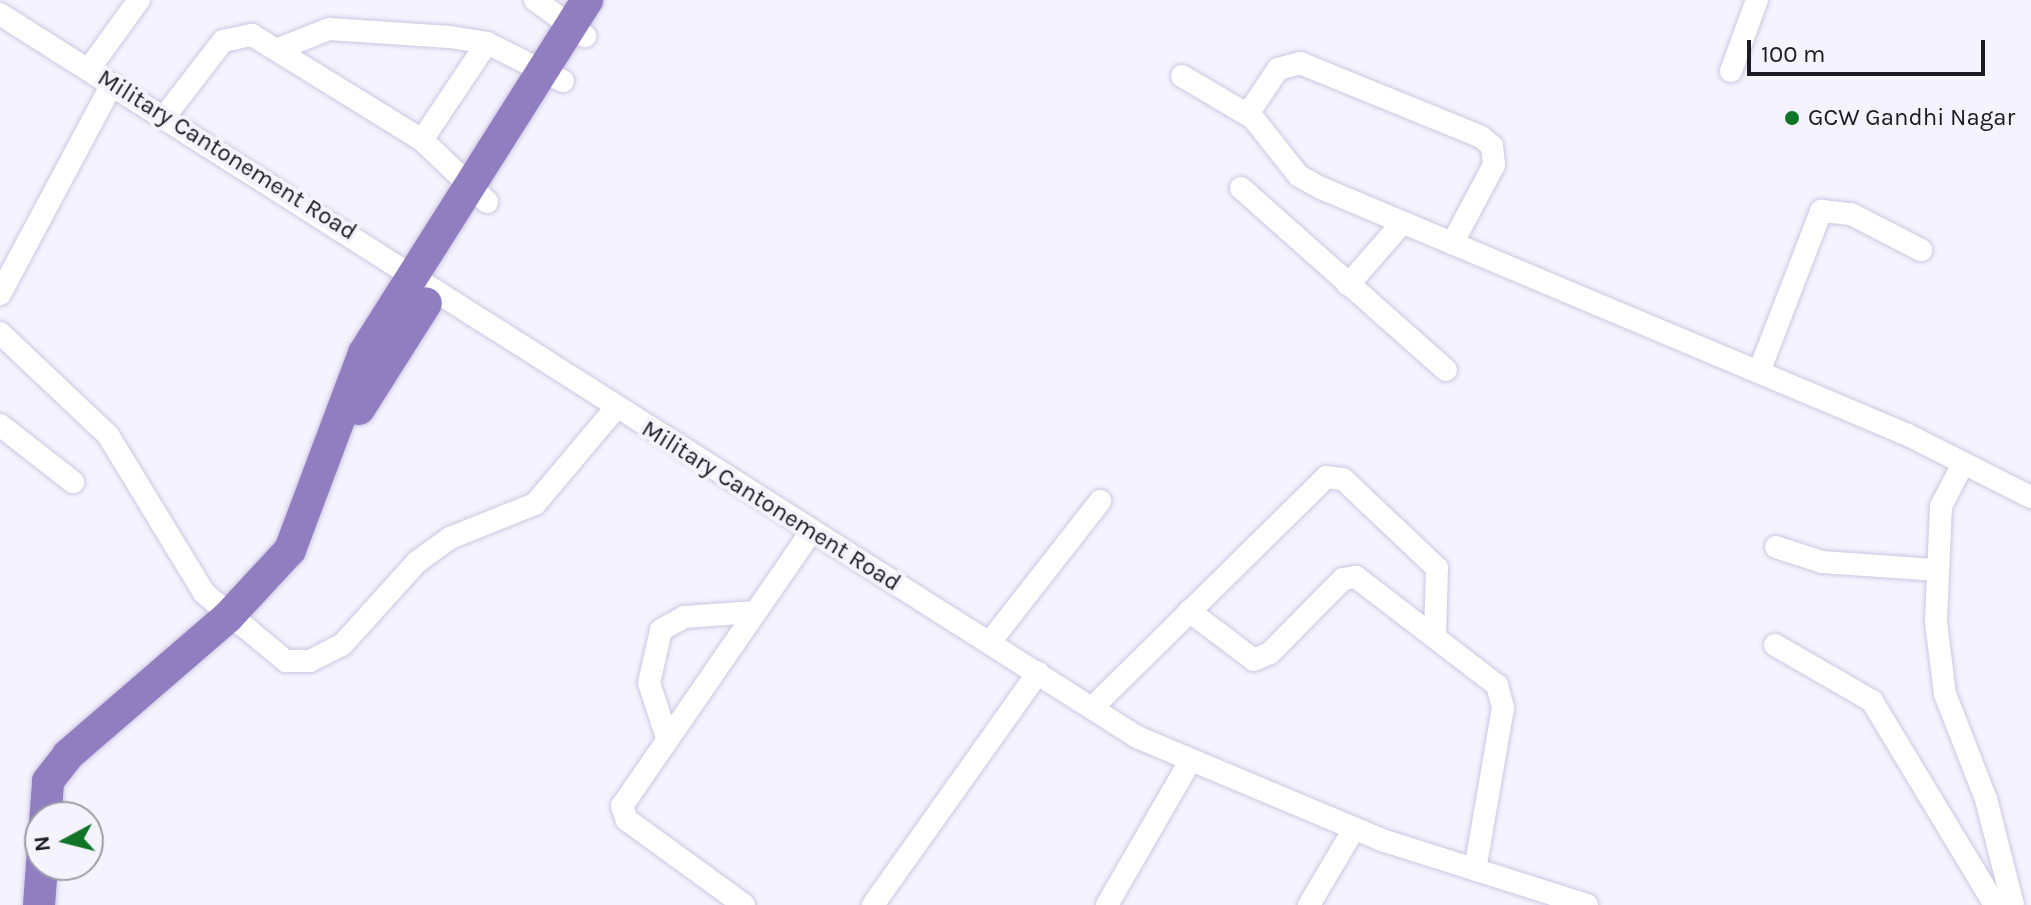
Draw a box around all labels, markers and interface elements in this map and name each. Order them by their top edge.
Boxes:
scale bar [1751,24,1989,74]
text: 100 m [1761,40,1826,68]
street label: Military Cantonement Road [92,63,362,247]
place label: GCW Gandhi Nagar [1808,104,2015,132]
marker: GCW Gandhi Nagar [1783,109,1801,127]
street label: Military Cantonement Road [636,414,906,598]
north arrow [24,801,104,881]
text: N [28,834,56,853]

